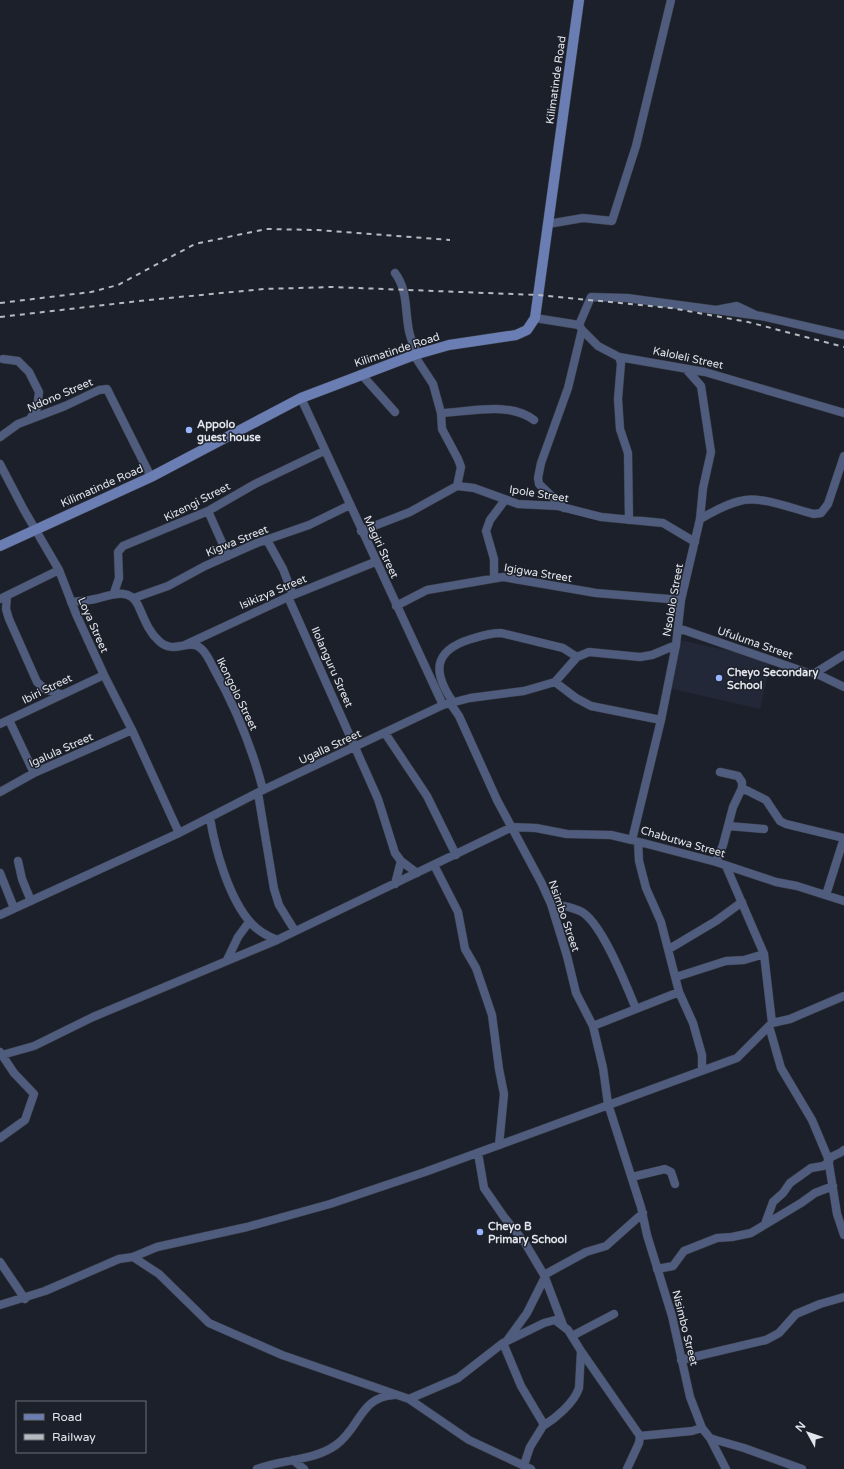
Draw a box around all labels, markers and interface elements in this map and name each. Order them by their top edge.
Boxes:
street label: Kilimatinde Road [543,35,569,125]
street label: Kilimatinde Road [353,330,441,370]
street label: Kaloleli Street [652,344,724,372]
street label: Ndono Street [25,375,95,415]
place label: Appolo guest house [197,418,262,445]
marker: Appolo guest house [184,425,194,435]
street label: Kilimatinde Road [59,462,145,510]
street label: Kizengi Street [162,480,232,524]
street label: Ipole Street [508,483,570,505]
street label: Magiri Street [361,514,401,580]
street label: Kigwa Street [204,523,270,559]
street label: Igigwa Street [503,561,573,585]
street label: Nsololo Street [660,563,686,637]
street label: Isikizya Street [238,572,308,612]
street label: Loya Street [75,595,111,655]
street label: Ufuluma Street [715,624,795,662]
street label: Ilolanguru Street [308,625,356,709]
street label: Ikongolo Street [214,655,260,733]
place label: Cheyo Secondary School [727,666,818,692]
street label: Ibiri Street [20,671,74,707]
marker: Cheyo Secondary School [714,673,724,683]
street label: Ugalla Street [297,727,363,767]
street label: Igalula Street [27,730,95,770]
street label: Chabutwa Street [639,824,727,860]
street label: Nsimbo Street [546,879,582,953]
place label: Cheyo B Primary School [488,1220,567,1247]
marker: Cheyo B Primary School [475,1227,485,1237]
street label: Nisimbo Street [669,1289,701,1367]
legend [16,1401,146,1453]
text: Road [52,1410,82,1424]
north arrow [788,1413,828,1453]
text: N [793,1419,809,1434]
text: Railway [52,1430,96,1444]

